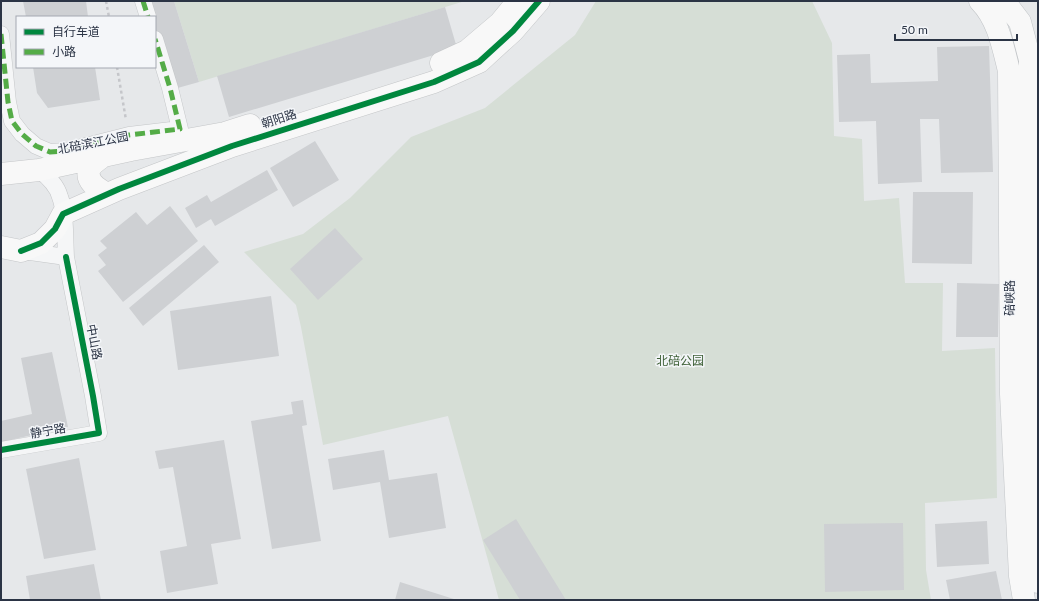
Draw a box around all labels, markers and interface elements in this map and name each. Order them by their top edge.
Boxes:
legend [16,16,156,68]
scale bar [895,16,1017,42]
text: 50 m [901,22,928,37]
text: 自行车道 [52,24,100,39]
text: 小路 [52,44,76,59]
street label: 朝阳路 [259,106,298,131]
street label: 北碚滨江公园 [56,128,130,157]
street label: 碚峡路 [1002,280,1017,316]
street label: 中山路 [84,323,105,361]
park label: 北碚公园 [656,353,704,368]
street label: 静宁路 [29,420,67,441]

